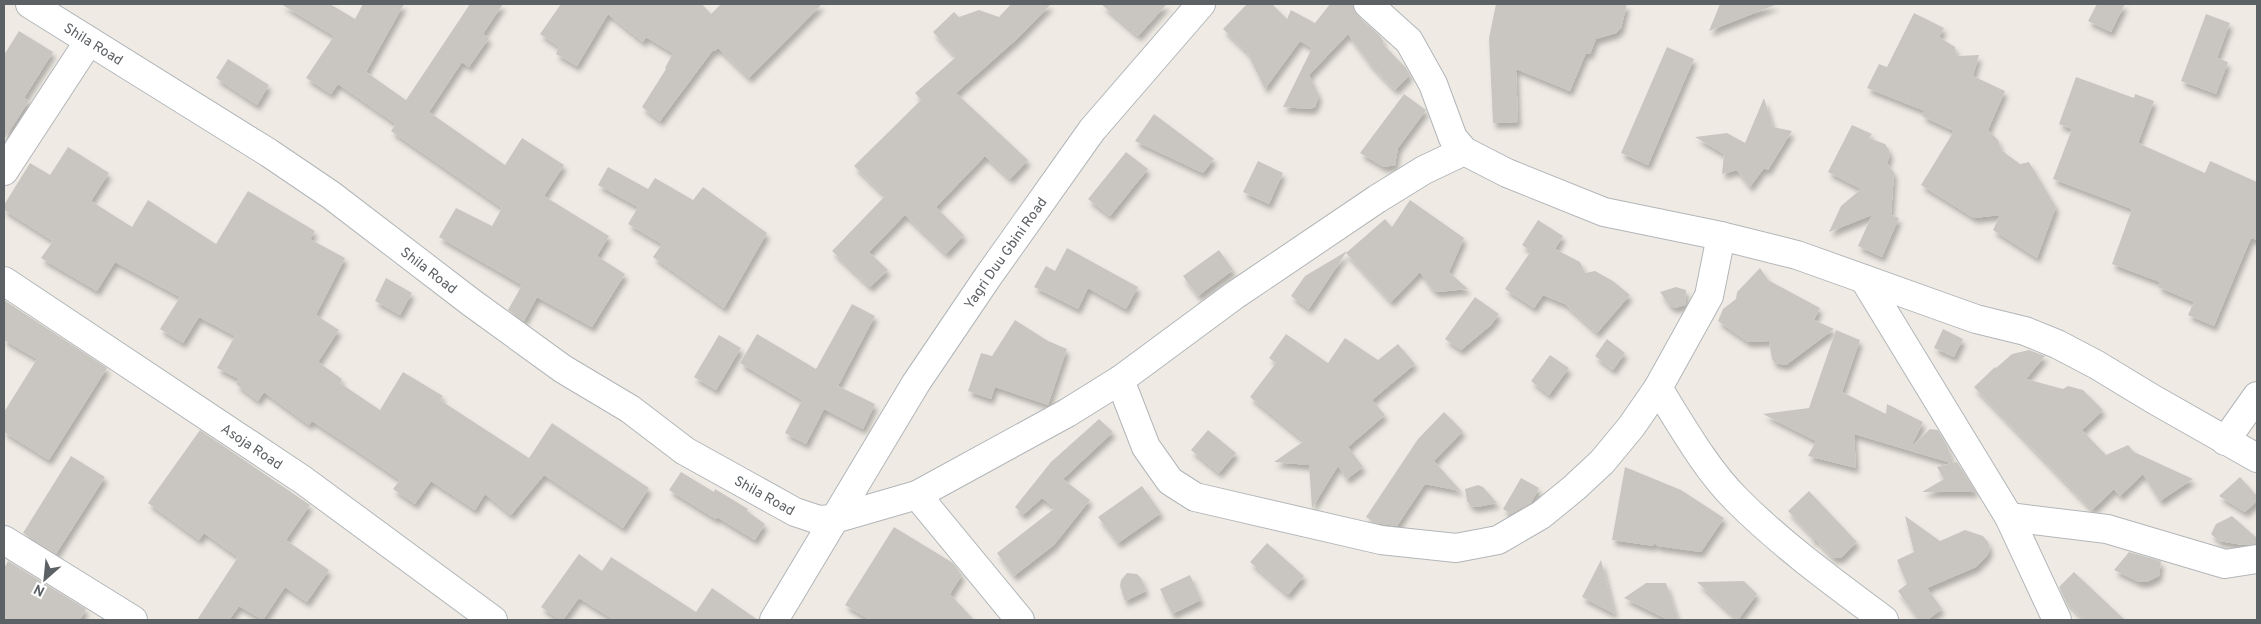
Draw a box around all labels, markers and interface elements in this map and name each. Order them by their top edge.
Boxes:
street label: Shila Road [60,20,126,70]
street label: Yagri Duu Gbini Road [961,195,1051,313]
street label: Shila Road [396,244,460,298]
street label: Asoja Road [217,421,285,474]
street label: Shila Road [731,473,797,520]
north arrow [20,554,70,604]
text: N [31,579,48,599]

